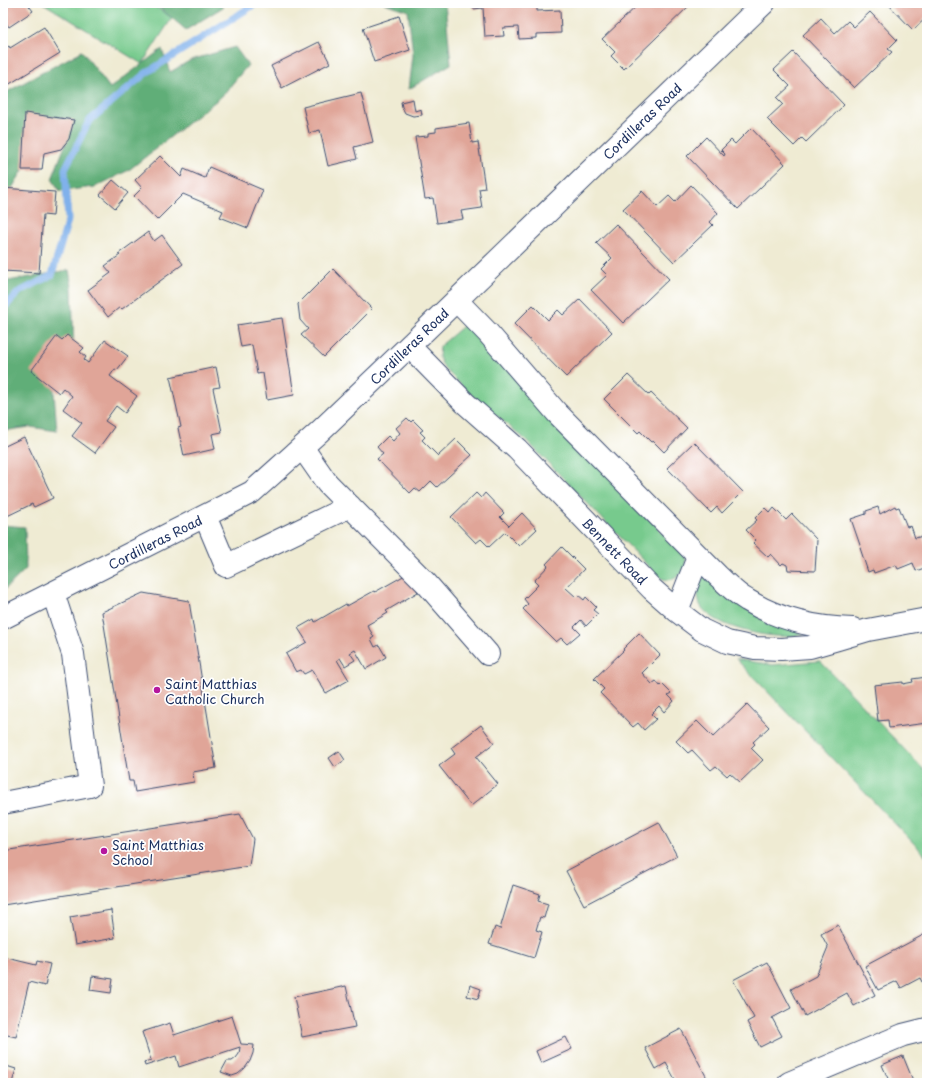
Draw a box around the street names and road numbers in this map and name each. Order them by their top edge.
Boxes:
street label: Cordilleras Road [598,78,686,164]
street label: Cordilleras Road [365,303,453,389]
street label: Cordilleras Road [105,510,205,574]
street label: Bennett Road [578,513,652,589]

